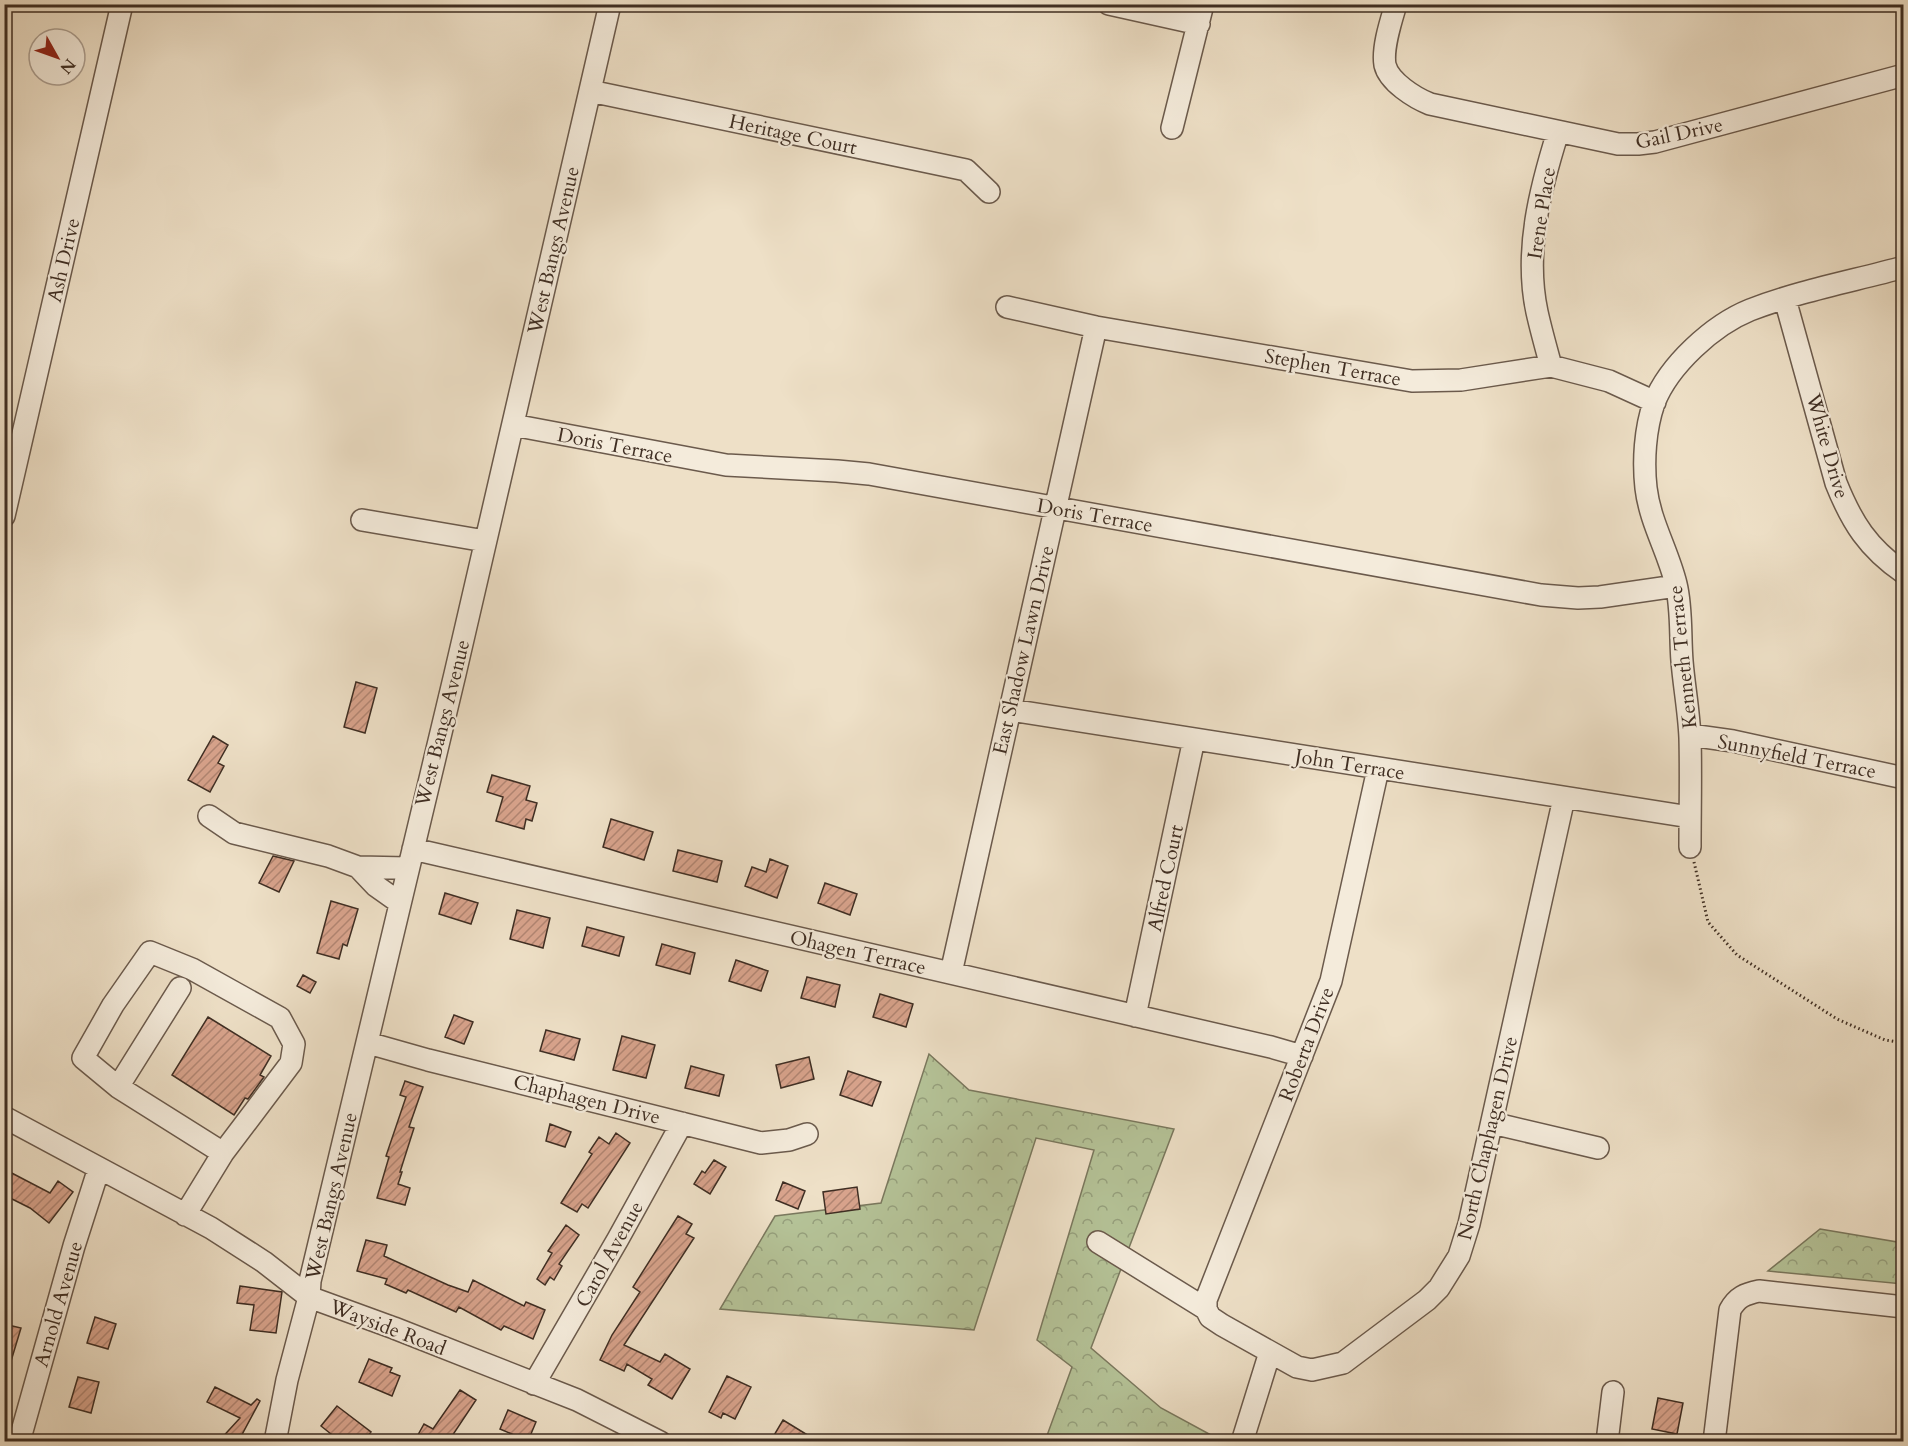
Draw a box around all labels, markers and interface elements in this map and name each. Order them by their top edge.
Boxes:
north arrow [27,27,87,87]
text: N [55,54,81,78]
street label: Heritage Court [726,108,860,161]
street label: Gail Drive [1633,111,1725,156]
street label: West Bangs Avenue [521,164,586,338]
street label: Irene Place [1521,165,1562,261]
street label: Ash Drive [41,215,86,305]
street label: Stephen Terrace [1263,342,1403,393]
street label: White Drive [1799,390,1855,502]
street label: Doris Terrace [555,421,675,470]
street label: Doris Terrace [1035,492,1155,539]
street label: East Shadow Lawn Drive [986,543,1061,757]
street label: Kenneth Terrace [1662,584,1703,730]
street label: West Bangs Avenue [408,637,476,810]
street label: Sunnyfield Terrace [1715,728,1878,785]
street label: John Terrace [1290,742,1407,786]
street label: Alfred Court [1141,822,1190,934]
street label: Ohagen Terrace [787,924,929,981]
street label: Roberta Drive [1272,983,1341,1105]
street label: North Chaphagen Drive [1451,1034,1524,1243]
street label: Chaphagen Drive [511,1068,663,1131]
street label: West Bangs Avenue [299,1110,364,1284]
street label: Carol Avenue [569,1196,650,1312]
street label: Arnold Avenue [28,1238,89,1370]
street label: Wayside Road [325,1293,450,1362]

